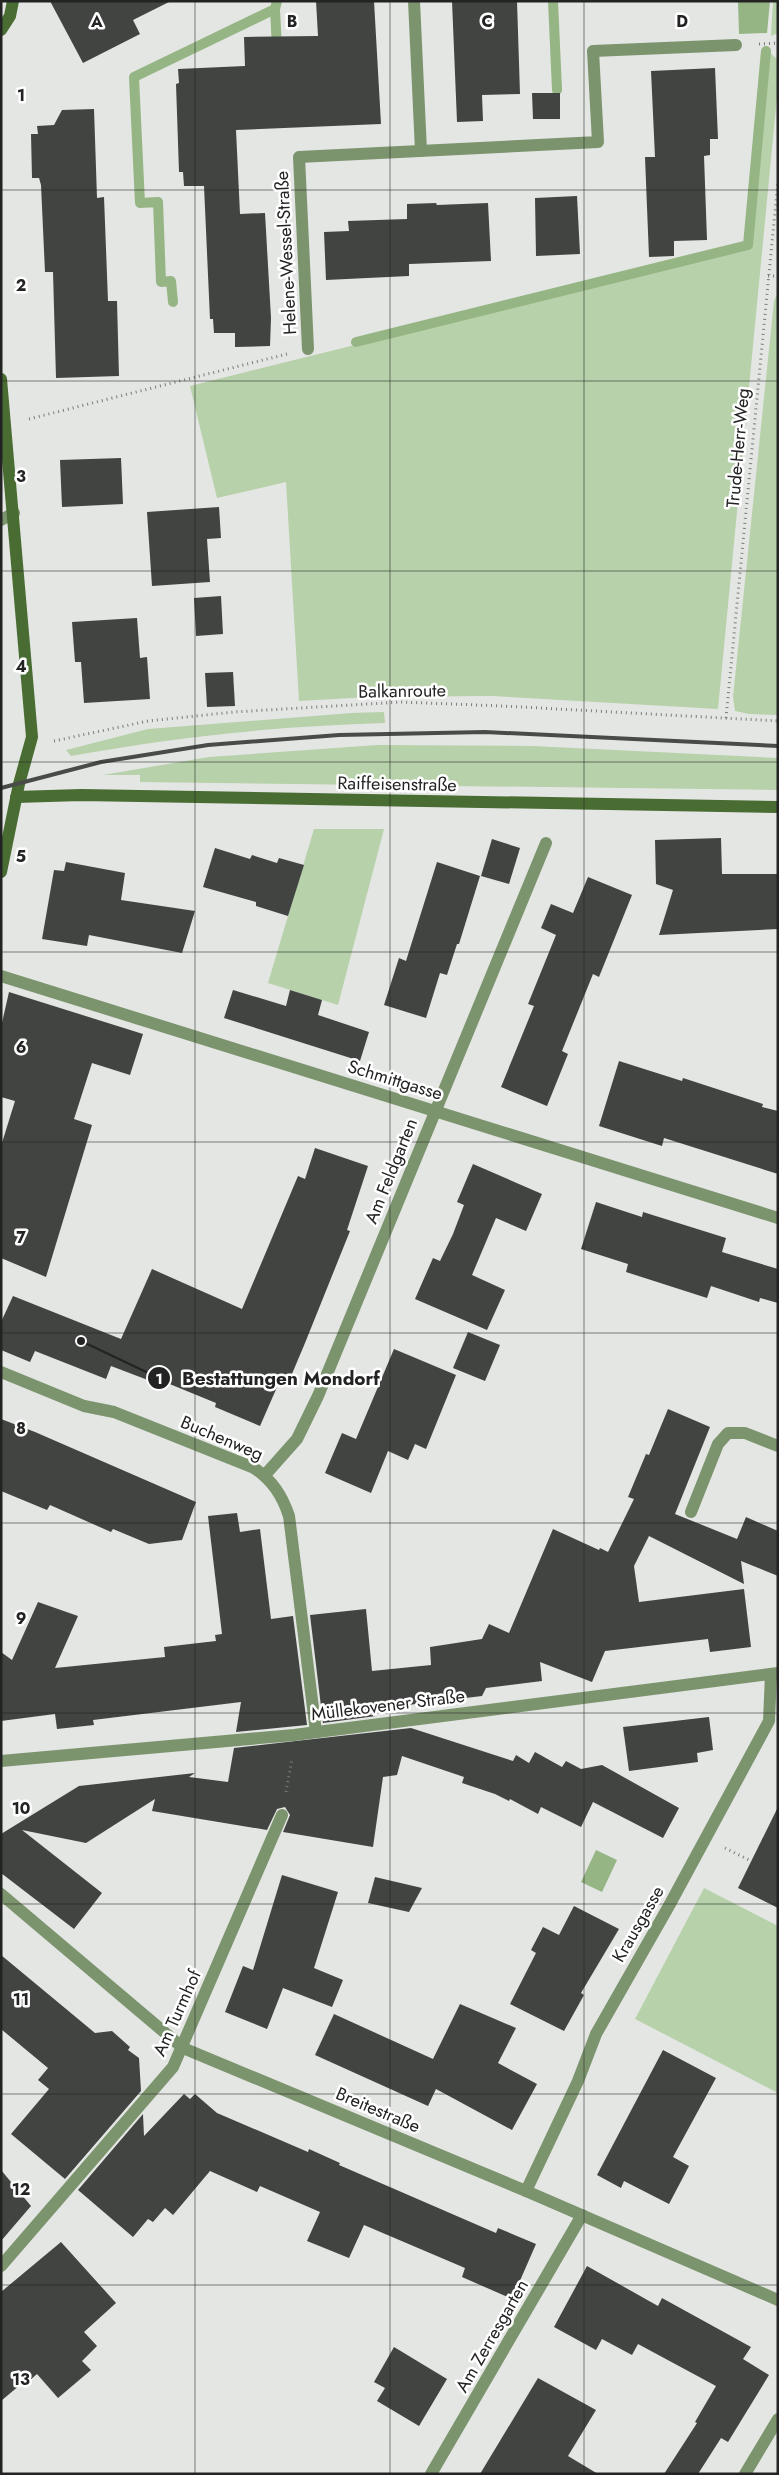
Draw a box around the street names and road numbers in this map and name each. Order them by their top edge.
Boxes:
street label: Helene-Wessel-Straße [269,171,303,335]
street label: Trude-Herr-Weg [720,387,756,509]
street label: Balkanroute [358,677,446,705]
street label: Raiffeisenstraße [337,770,457,798]
street label: Schmittgasse [344,1053,446,1107]
street label: Am Feldgarten [358,1114,424,1228]
street label: Buchenweg [177,1409,267,1467]
street label: Müllekovener Straße [310,1683,466,1727]
street label: Krausgasse [606,1881,670,1967]
street label: Am Turmhof [146,1965,208,2060]
street label: Breitestraße [332,2081,424,2139]
street label: Am Zerresgarten [449,2275,535,2397]

